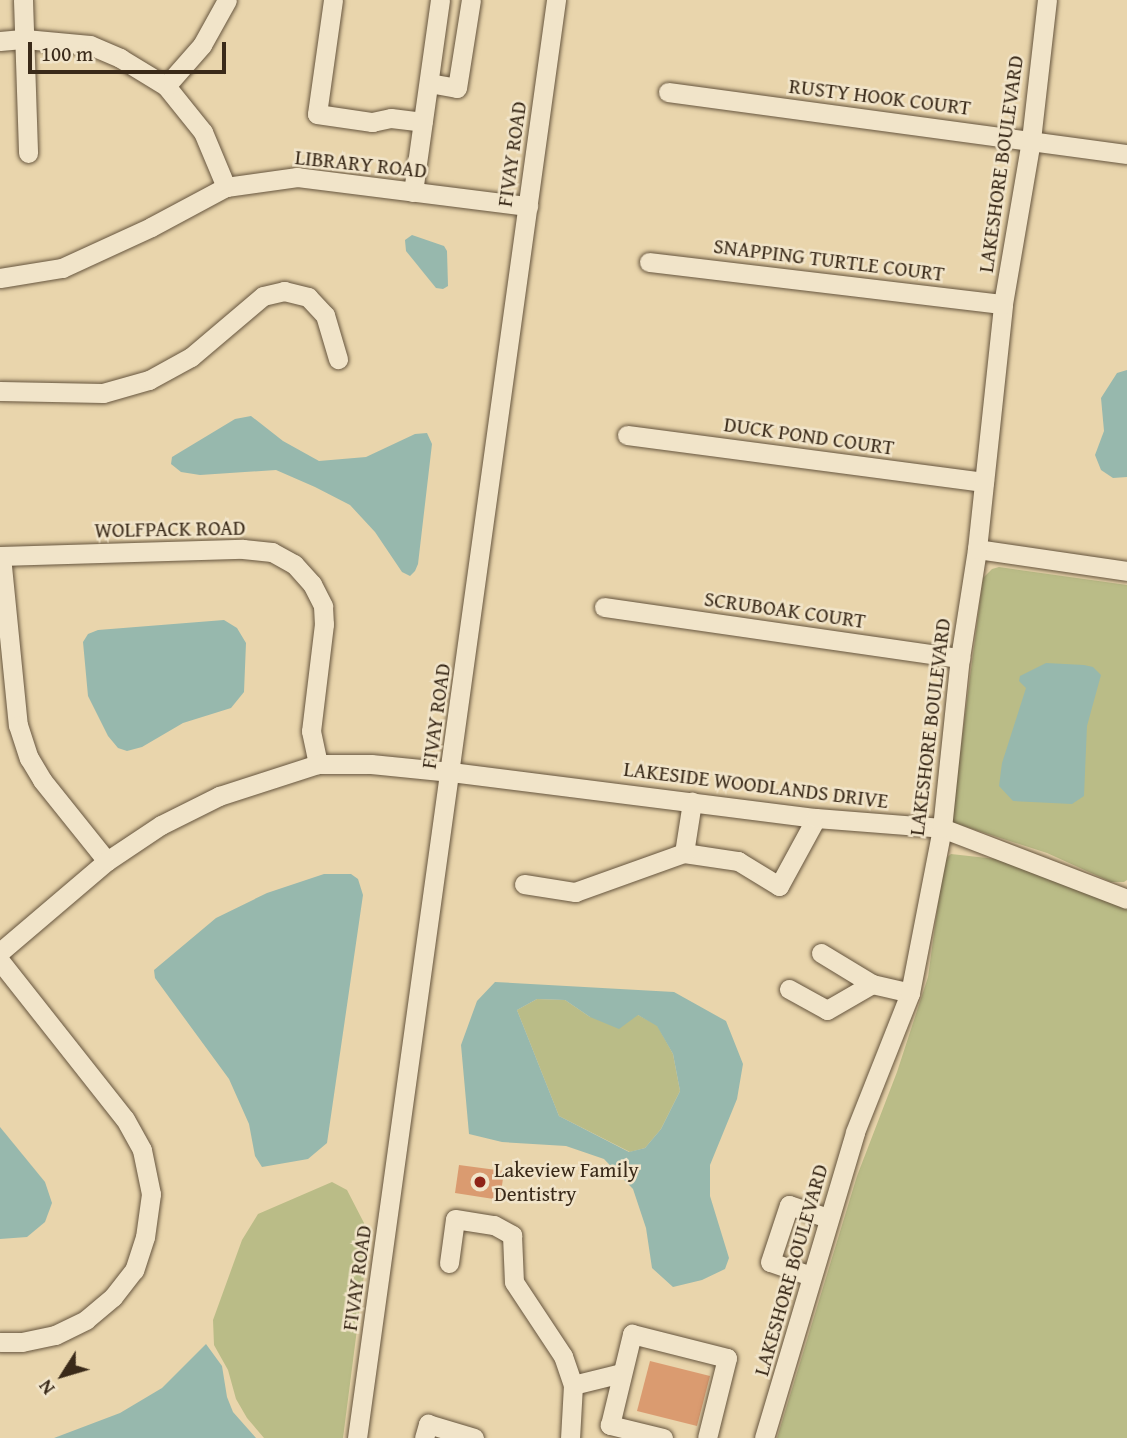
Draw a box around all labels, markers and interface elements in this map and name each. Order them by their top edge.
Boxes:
scale bar [32,28,229,72]
text: 100 m [41,38,93,69]
street label: LAKESHORE BOULEVARD [973,54,1029,274]
street label: RUSTY HOOK COURT [788,73,972,121]
street label: FIVAY ROAD [492,100,532,208]
street label: LIBRARY ROAD [294,145,428,183]
street label: SNAPPING TURTLE COURT [712,233,946,287]
street label: DUCK POND COURT [722,412,896,460]
street label: WOLFPACK ROAD [94,515,246,543]
street label: SCRUBOAK COURT [703,586,867,634]
street label: LAKESHORE BOULEVARD [904,617,956,837]
street label: FIVAY ROAD [416,662,456,770]
street label: LAKESIDE WOODLANDS DRIVE [622,756,890,814]
place label: Lakeview Family Dentistry [494,1157,639,1207]
street label: LAKESHORE BOULEVARD [749,1161,833,1379]
marker: Lakeview Family Dentistry [472,1174,488,1190]
street label: FIVAY ROAD [337,1224,377,1332]
north arrow [28,1340,98,1410]
text: N [31,1374,61,1401]

